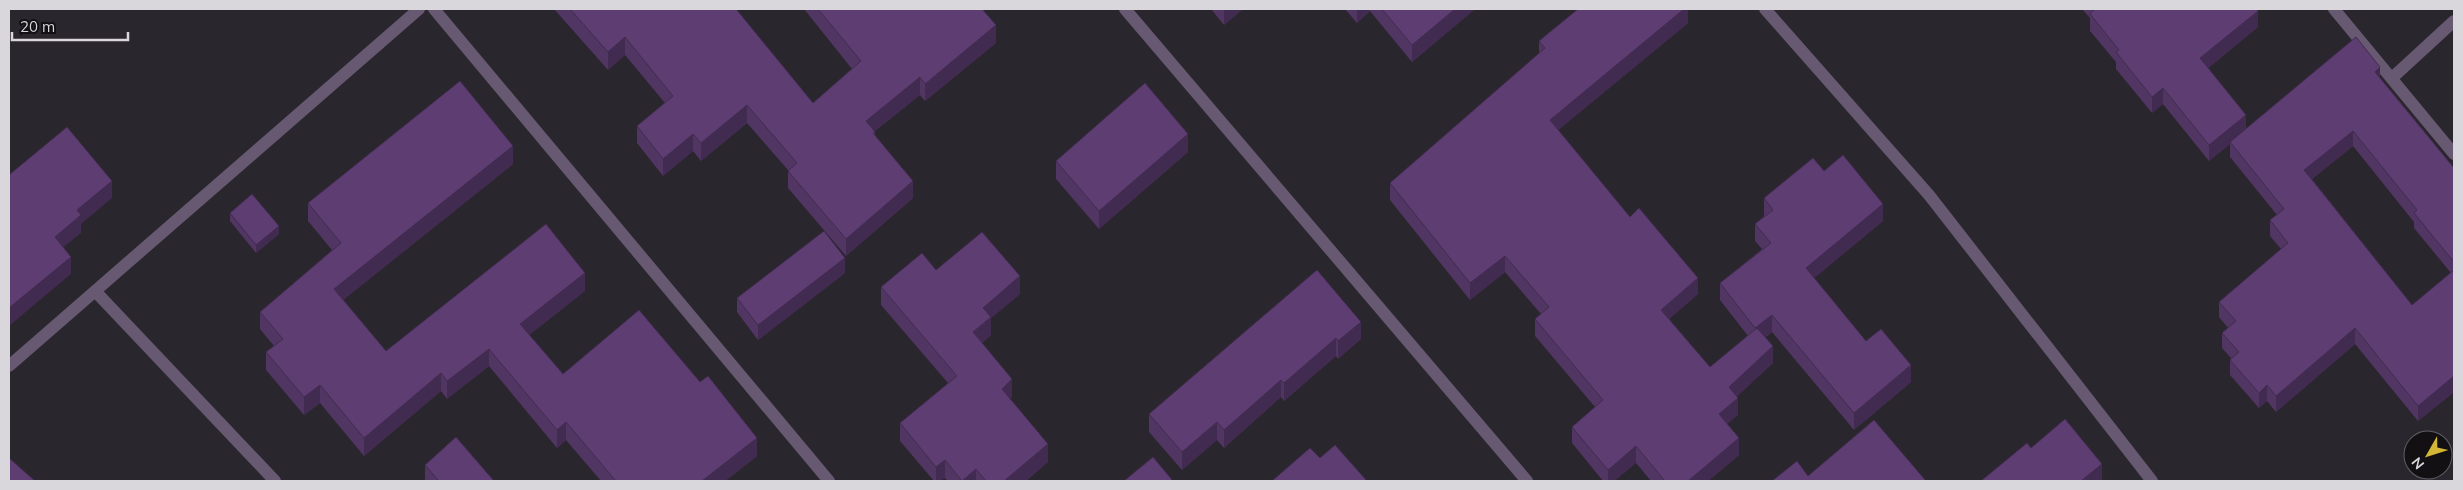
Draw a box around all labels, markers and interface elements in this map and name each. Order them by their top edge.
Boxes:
scale bar [12,10,129,42]
text: 20 m [20,17,55,36]
north arrow [2403,430,2453,480]
text: N [2408,453,2428,473]

